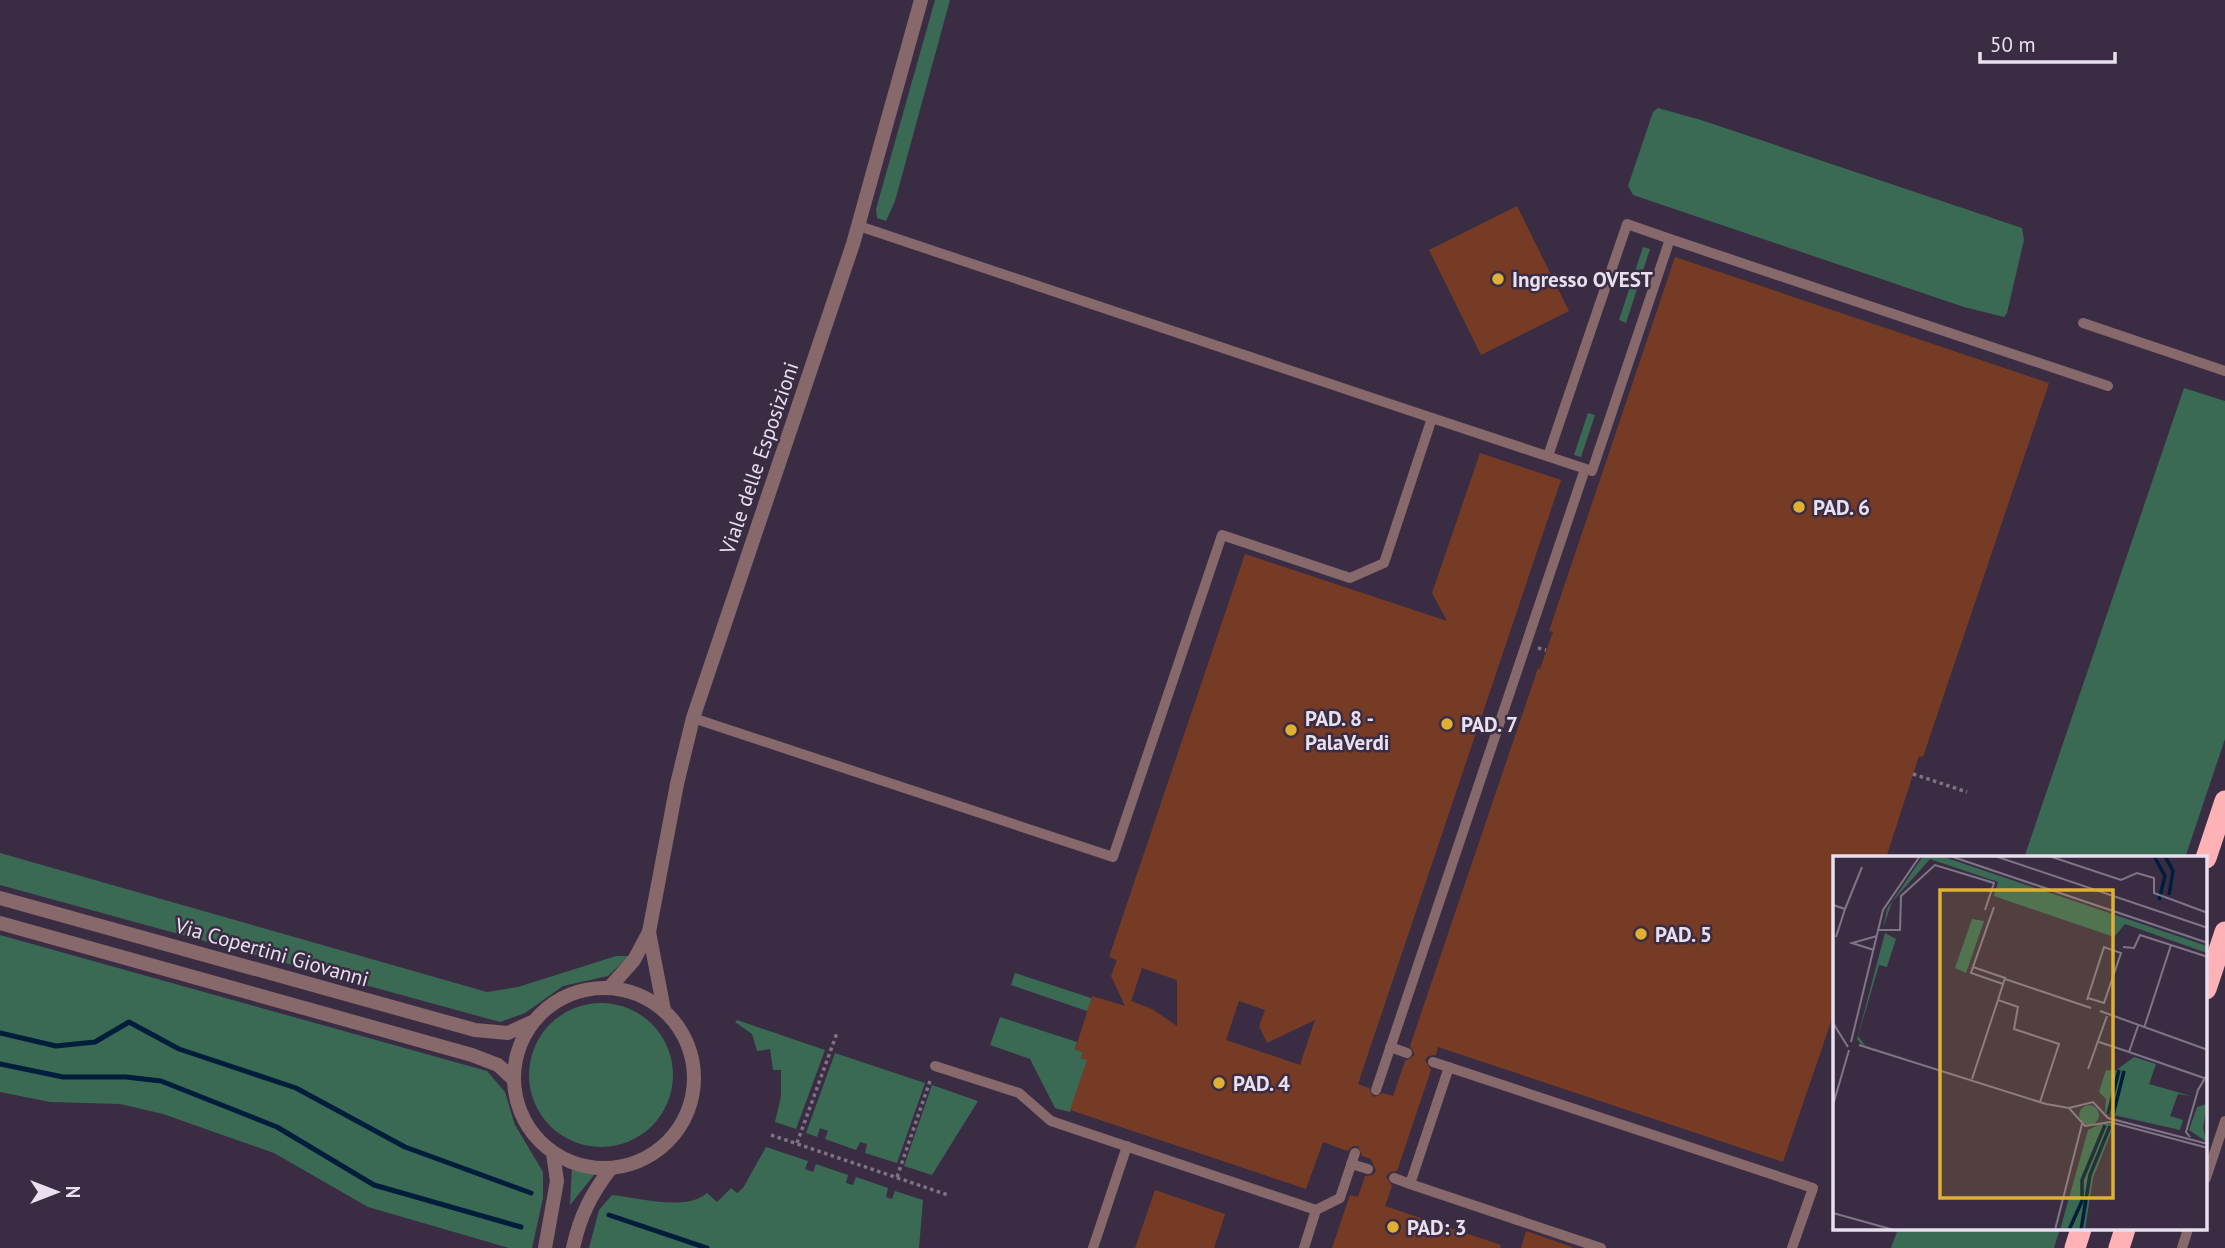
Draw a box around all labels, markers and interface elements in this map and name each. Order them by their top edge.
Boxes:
scale bar [1980,21,2115,65]
text: 50 m [1990,31,2036,58]
place label: Ingresso OVEST [1512,266,1653,293]
marker: Ingresso OVEST [1490,271,1506,287]
street label: Viale delle Esposizioni [713,358,805,559]
place label: PAD. 6 [1813,494,1870,521]
marker: PAD. 6 [1791,499,1807,515]
place label: PAD. 8 - PalaVerdi [1305,705,1390,756]
place label: PAD. 7 [1461,711,1518,738]
marker: PAD. 7 [1439,716,1455,732]
marker: PAD. 8 - PalaVerdi [1283,722,1299,738]
inset map [1833,856,2208,1230]
street label: Via Copertini Giovanni [171,911,372,993]
place label: PAD. 5 [1655,921,1712,948]
marker: PAD. 5 [1633,926,1649,942]
place label: PAD. 4 [1233,1070,1290,1097]
marker: PAD. 4 [1211,1075,1227,1091]
north arrow [21,1157,91,1227]
text: N [61,1186,85,1198]
place label: PAD: 3 [1407,1214,1467,1241]
marker: PAD: 3 [1385,1219,1401,1235]

